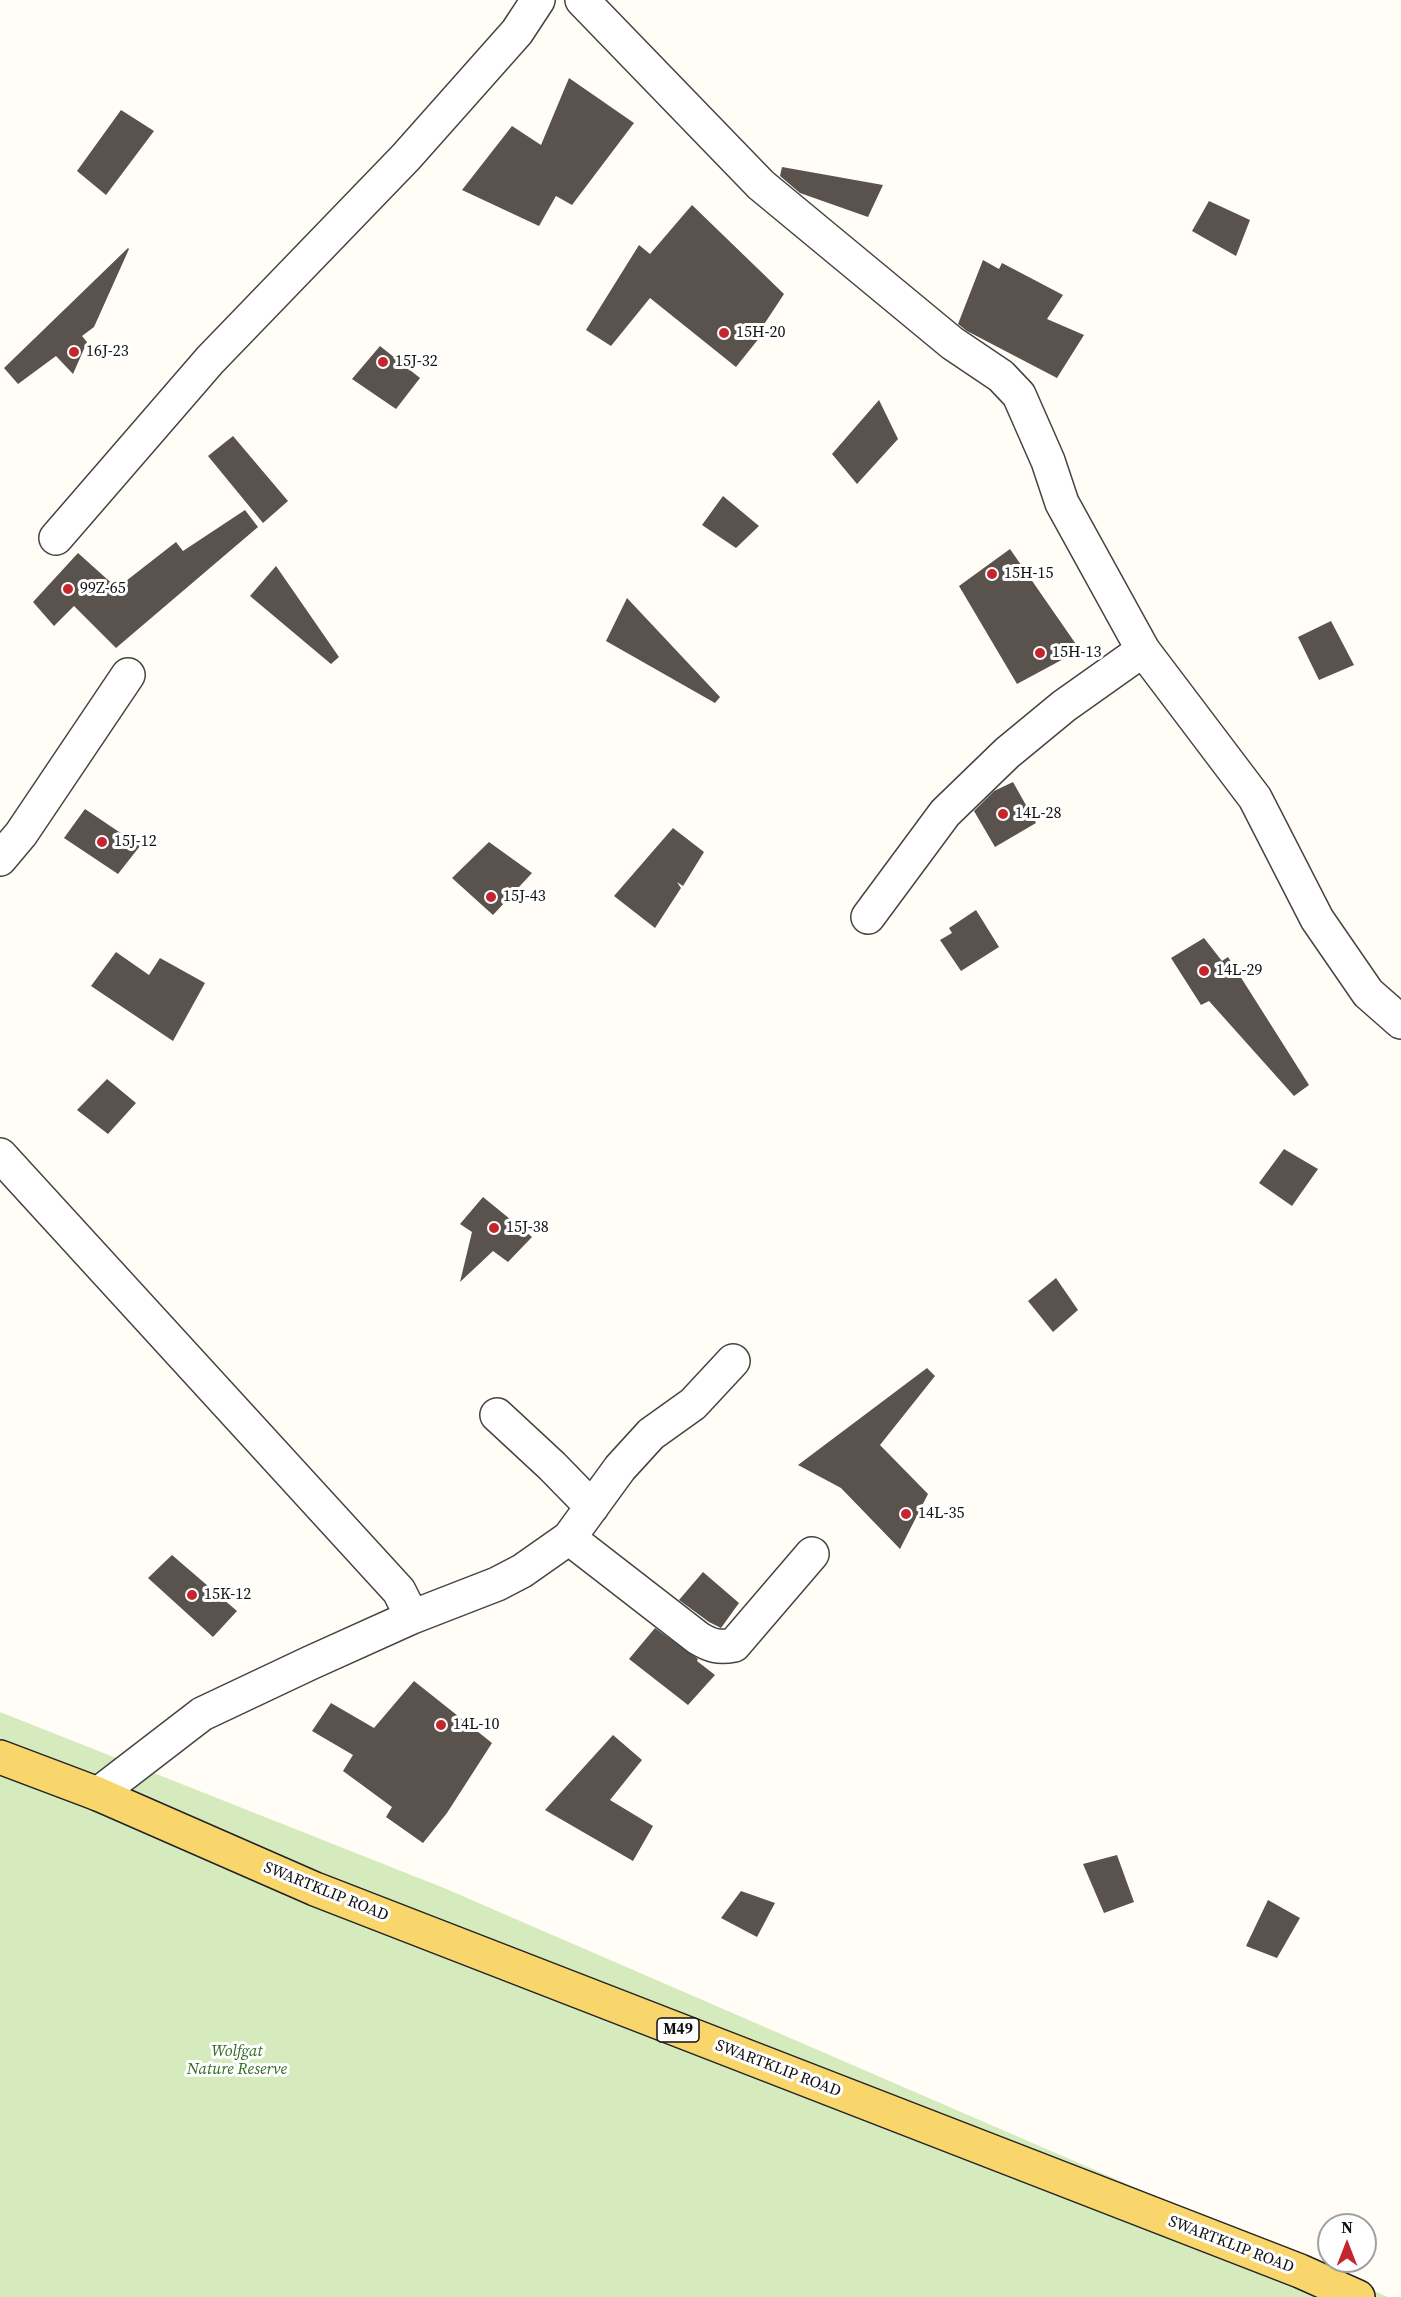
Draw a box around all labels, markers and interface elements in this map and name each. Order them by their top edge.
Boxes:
place label: 15H-20 [736,323,786,343]
marker: 15H-20 [717,326,731,340]
place label: 16J-23 [86,342,129,362]
marker: 16J-23 [67,345,81,359]
place label: 15J-32 [395,352,438,372]
marker: 15J-32 [376,355,390,369]
place label: 15H-15 [1004,564,1054,584]
marker: 15H-15 [985,567,999,581]
place label: 99Z-65 [80,579,126,599]
marker: 99Z-65 [61,582,75,596]
place label: 15H-13 [1052,643,1102,663]
marker: 15H-13 [1033,646,1047,660]
place label: 14L-28 [1015,804,1062,824]
marker: 14L-28 [996,807,1010,821]
place label: 15J-12 [114,832,157,852]
marker: 15J-12 [95,835,109,849]
place label: 15J-43 [503,887,546,907]
marker: 15J-43 [484,890,498,904]
place label: 14L-29 [1216,961,1263,981]
marker: 14L-29 [1197,964,1211,978]
place label: 15J-38 [506,1218,549,1238]
marker: 15J-38 [487,1221,501,1235]
place label: 14L-35 [918,1504,965,1524]
marker: 14L-35 [899,1507,913,1521]
place label: 15K-12 [204,1585,251,1605]
marker: 15K-12 [185,1588,199,1602]
place label: 14L-10 [453,1715,500,1735]
marker: 14L-10 [434,1718,448,1732]
street label: SWARTKLIP ROAD [261,1858,391,1926]
road number: M49 [657,2018,699,2042]
street label: SWARTKLIP ROAD [712,2036,844,2102]
park label: Wolfgat Nature Reserve [187,2042,287,2080]
street label: SWARTKLIP ROAD [1165,2212,1297,2278]
north arrow [1317,2213,1377,2273]
text: N [1341,2216,1353,2238]

